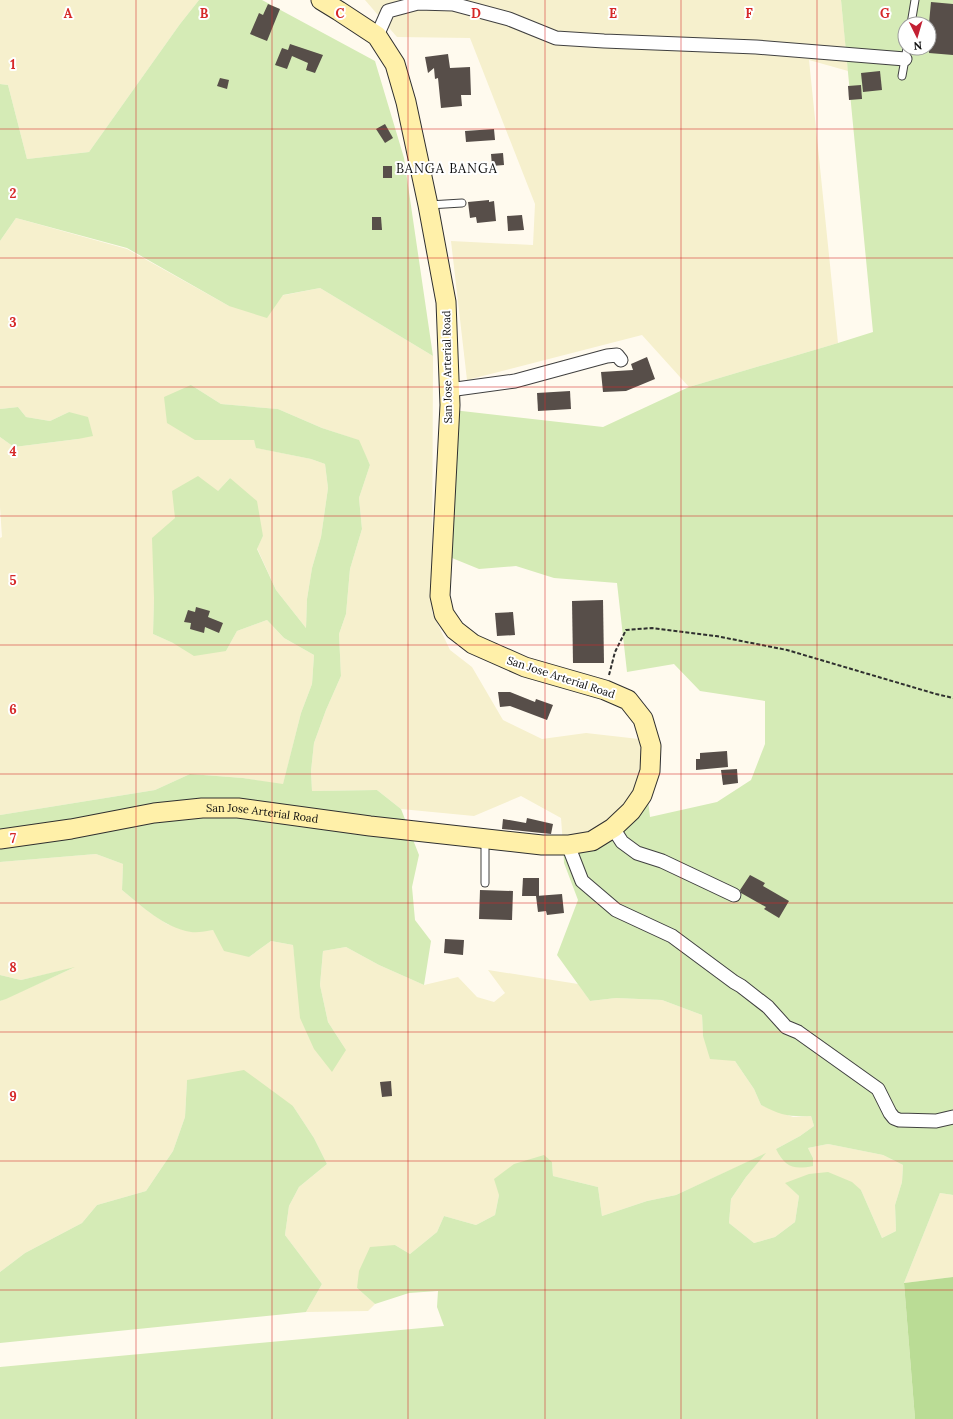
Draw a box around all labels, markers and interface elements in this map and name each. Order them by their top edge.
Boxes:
text: A [64,5,73,22]
text: B [200,5,209,22]
text: C [336,5,345,22]
text: D [471,5,481,22]
text: E [609,5,617,22]
text: F [745,5,753,22]
text: G [880,5,890,22]
north arrow [897,16,937,56]
text: N [913,39,923,53]
text: 1 [10,56,16,73]
district label: BANGA BANGA [396,160,498,177]
text: 2 [10,185,17,202]
street label: San Jose Arterial Road [439,310,455,424]
text: 3 [9,314,17,331]
text: 4 [9,443,17,460]
text: 5 [9,572,17,589]
street label: San Jose Arterial Road [505,653,617,701]
text: 6 [9,701,17,718]
street label: San Jose Arterial Road [206,801,320,826]
text: 7 [10,830,16,847]
text: 8 [9,959,17,976]
text: 9 [9,1088,17,1105]

